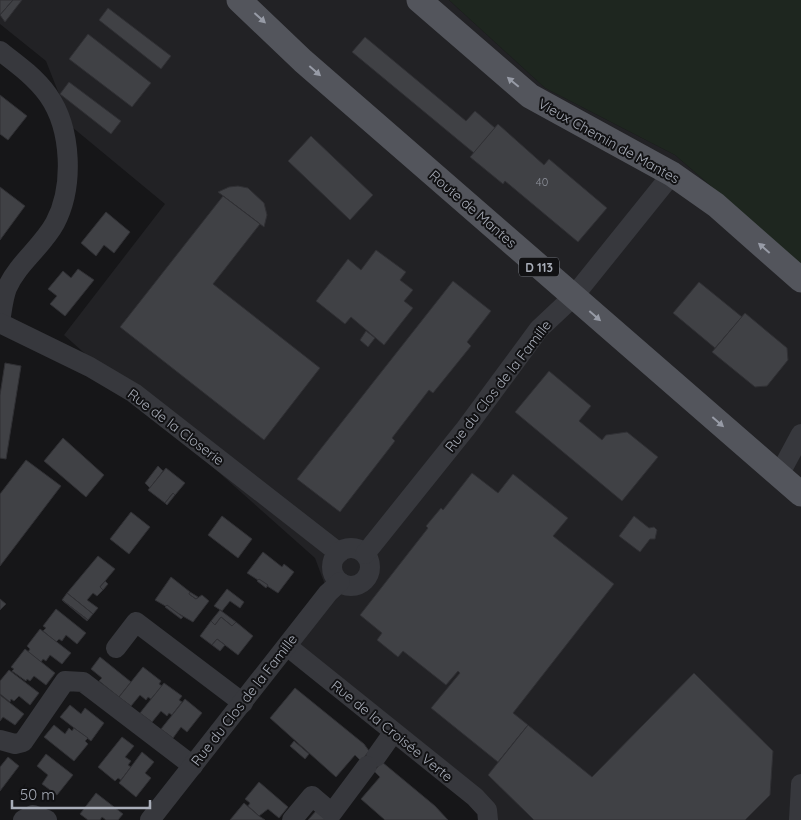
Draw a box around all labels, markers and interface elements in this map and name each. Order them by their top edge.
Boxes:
one-way arrow [253,13,266,24]
one-way arrow [308,66,321,77]
one-way arrow [507,77,519,88]
street label: Vieux Chemin de Mantes [535,95,683,187]
street label: Route de Mantes [426,166,520,252]
house number: 40 [536,175,548,189]
one-way arrow [759,242,771,254]
road number: D 113 [519,258,559,276]
one-way arrow [589,310,601,322]
street label: Rue du Clos de la Famille [441,316,555,456]
street label: Rue de la Closerie [124,385,228,469]
one-way arrow [712,416,724,428]
street label: Rue du Clos de la Famille [187,630,301,770]
street label: Rue de la Croisée Verte [327,676,457,786]
scale bar [12,778,150,810]
text: 50 m [20,785,55,804]

